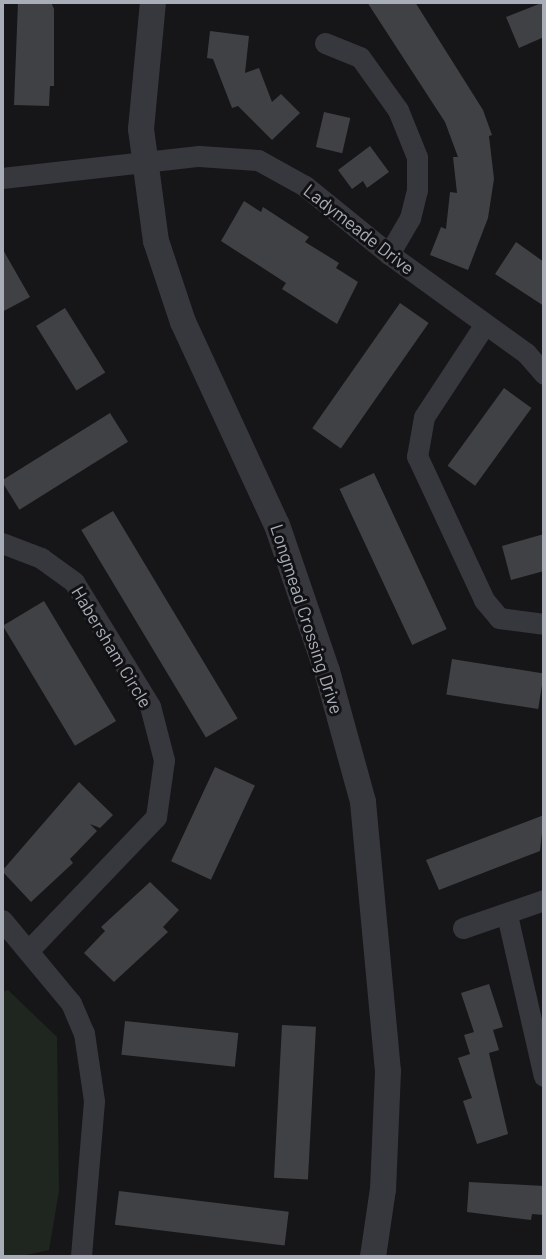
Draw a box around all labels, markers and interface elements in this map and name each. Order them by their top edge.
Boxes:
street label: Ladymeade Drive [300,179,418,279]
street label: Longmead Crossing Drive [266,521,348,717]
street label: Habersham Circle [67,582,157,712]

